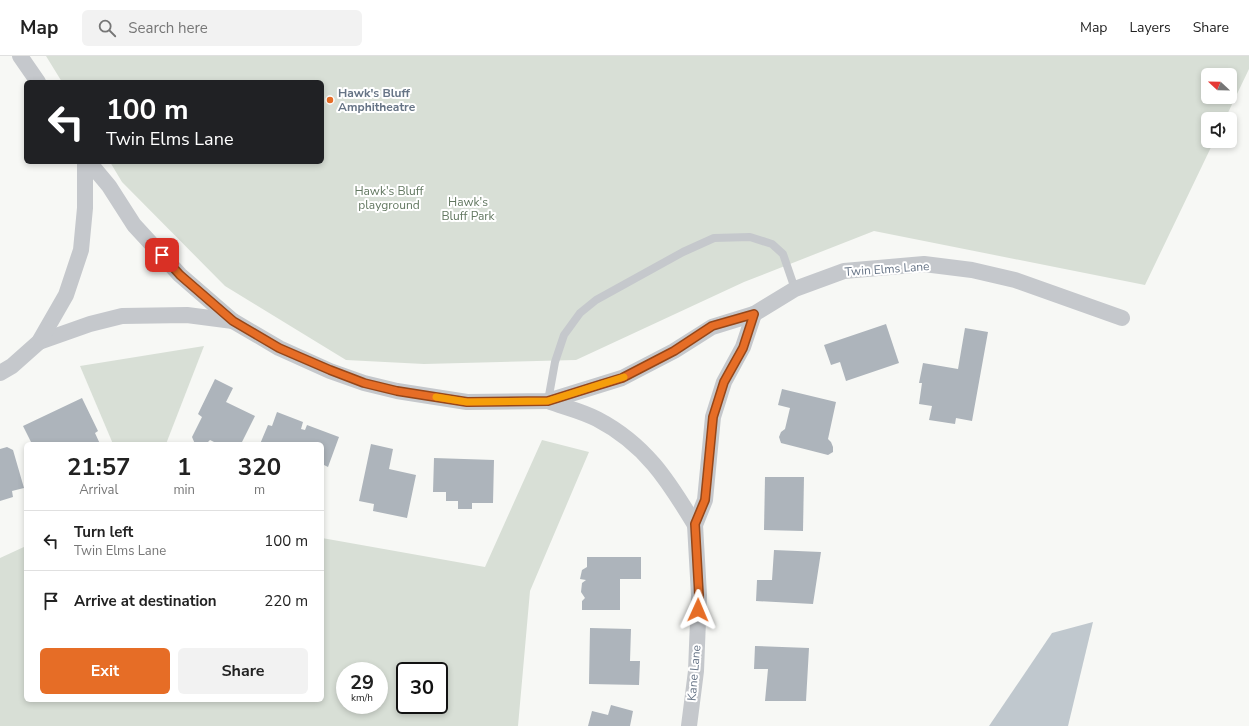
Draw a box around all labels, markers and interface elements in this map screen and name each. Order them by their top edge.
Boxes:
search box [82,10,362,46]
text: Map [20,15,58,41]
icon: search [96,17,118,39]
text: Search here [128,18,208,38]
text: Map [1080,18,1107,37]
text: Layers [1129,18,1171,37]
text: Share [1193,18,1229,37]
north arrow [1201,68,1237,104]
map controls [1201,68,1237,148]
place label: Hawk's Bluff Amphitheatre [338,85,416,115]
text: 100 m [106,91,189,129]
marker: Hawk's Bluff Amphitheatre [325,95,335,105]
icon: left [40,96,92,148]
button: sound [1201,112,1237,148]
text: Twin Elms Lane [106,127,233,151]
park label: Hawk's Bluff playground [354,183,425,213]
park label: Hawk's Bluff Park [441,194,496,224]
pin [145,238,179,272]
icon: arrive [151,244,173,266]
street label: Twin Elms Lane [844,258,930,280]
text: 21:57 [67,451,130,483]
text: 1 [177,451,191,483]
text: 320 [238,451,281,483]
text: Arrival [79,481,118,499]
text: min [173,481,195,499]
text: m [254,481,265,499]
text: Turn left [74,522,133,542]
icon: left [40,530,62,552]
text: 100 m [264,531,308,551]
text: Twin Elms Lane [74,542,166,560]
position arrow [677,589,719,631]
icon: arrive [40,590,62,612]
text: Arrive at destination [74,591,217,611]
text: 220 m [264,591,308,611]
street label: Kane Lane [684,644,704,702]
button: Exit [40,648,170,694]
button: Share [178,648,308,694]
speed limit sign: 30 [396,662,448,714]
text: 29 [350,669,374,696]
text: km/h [351,691,373,705]

